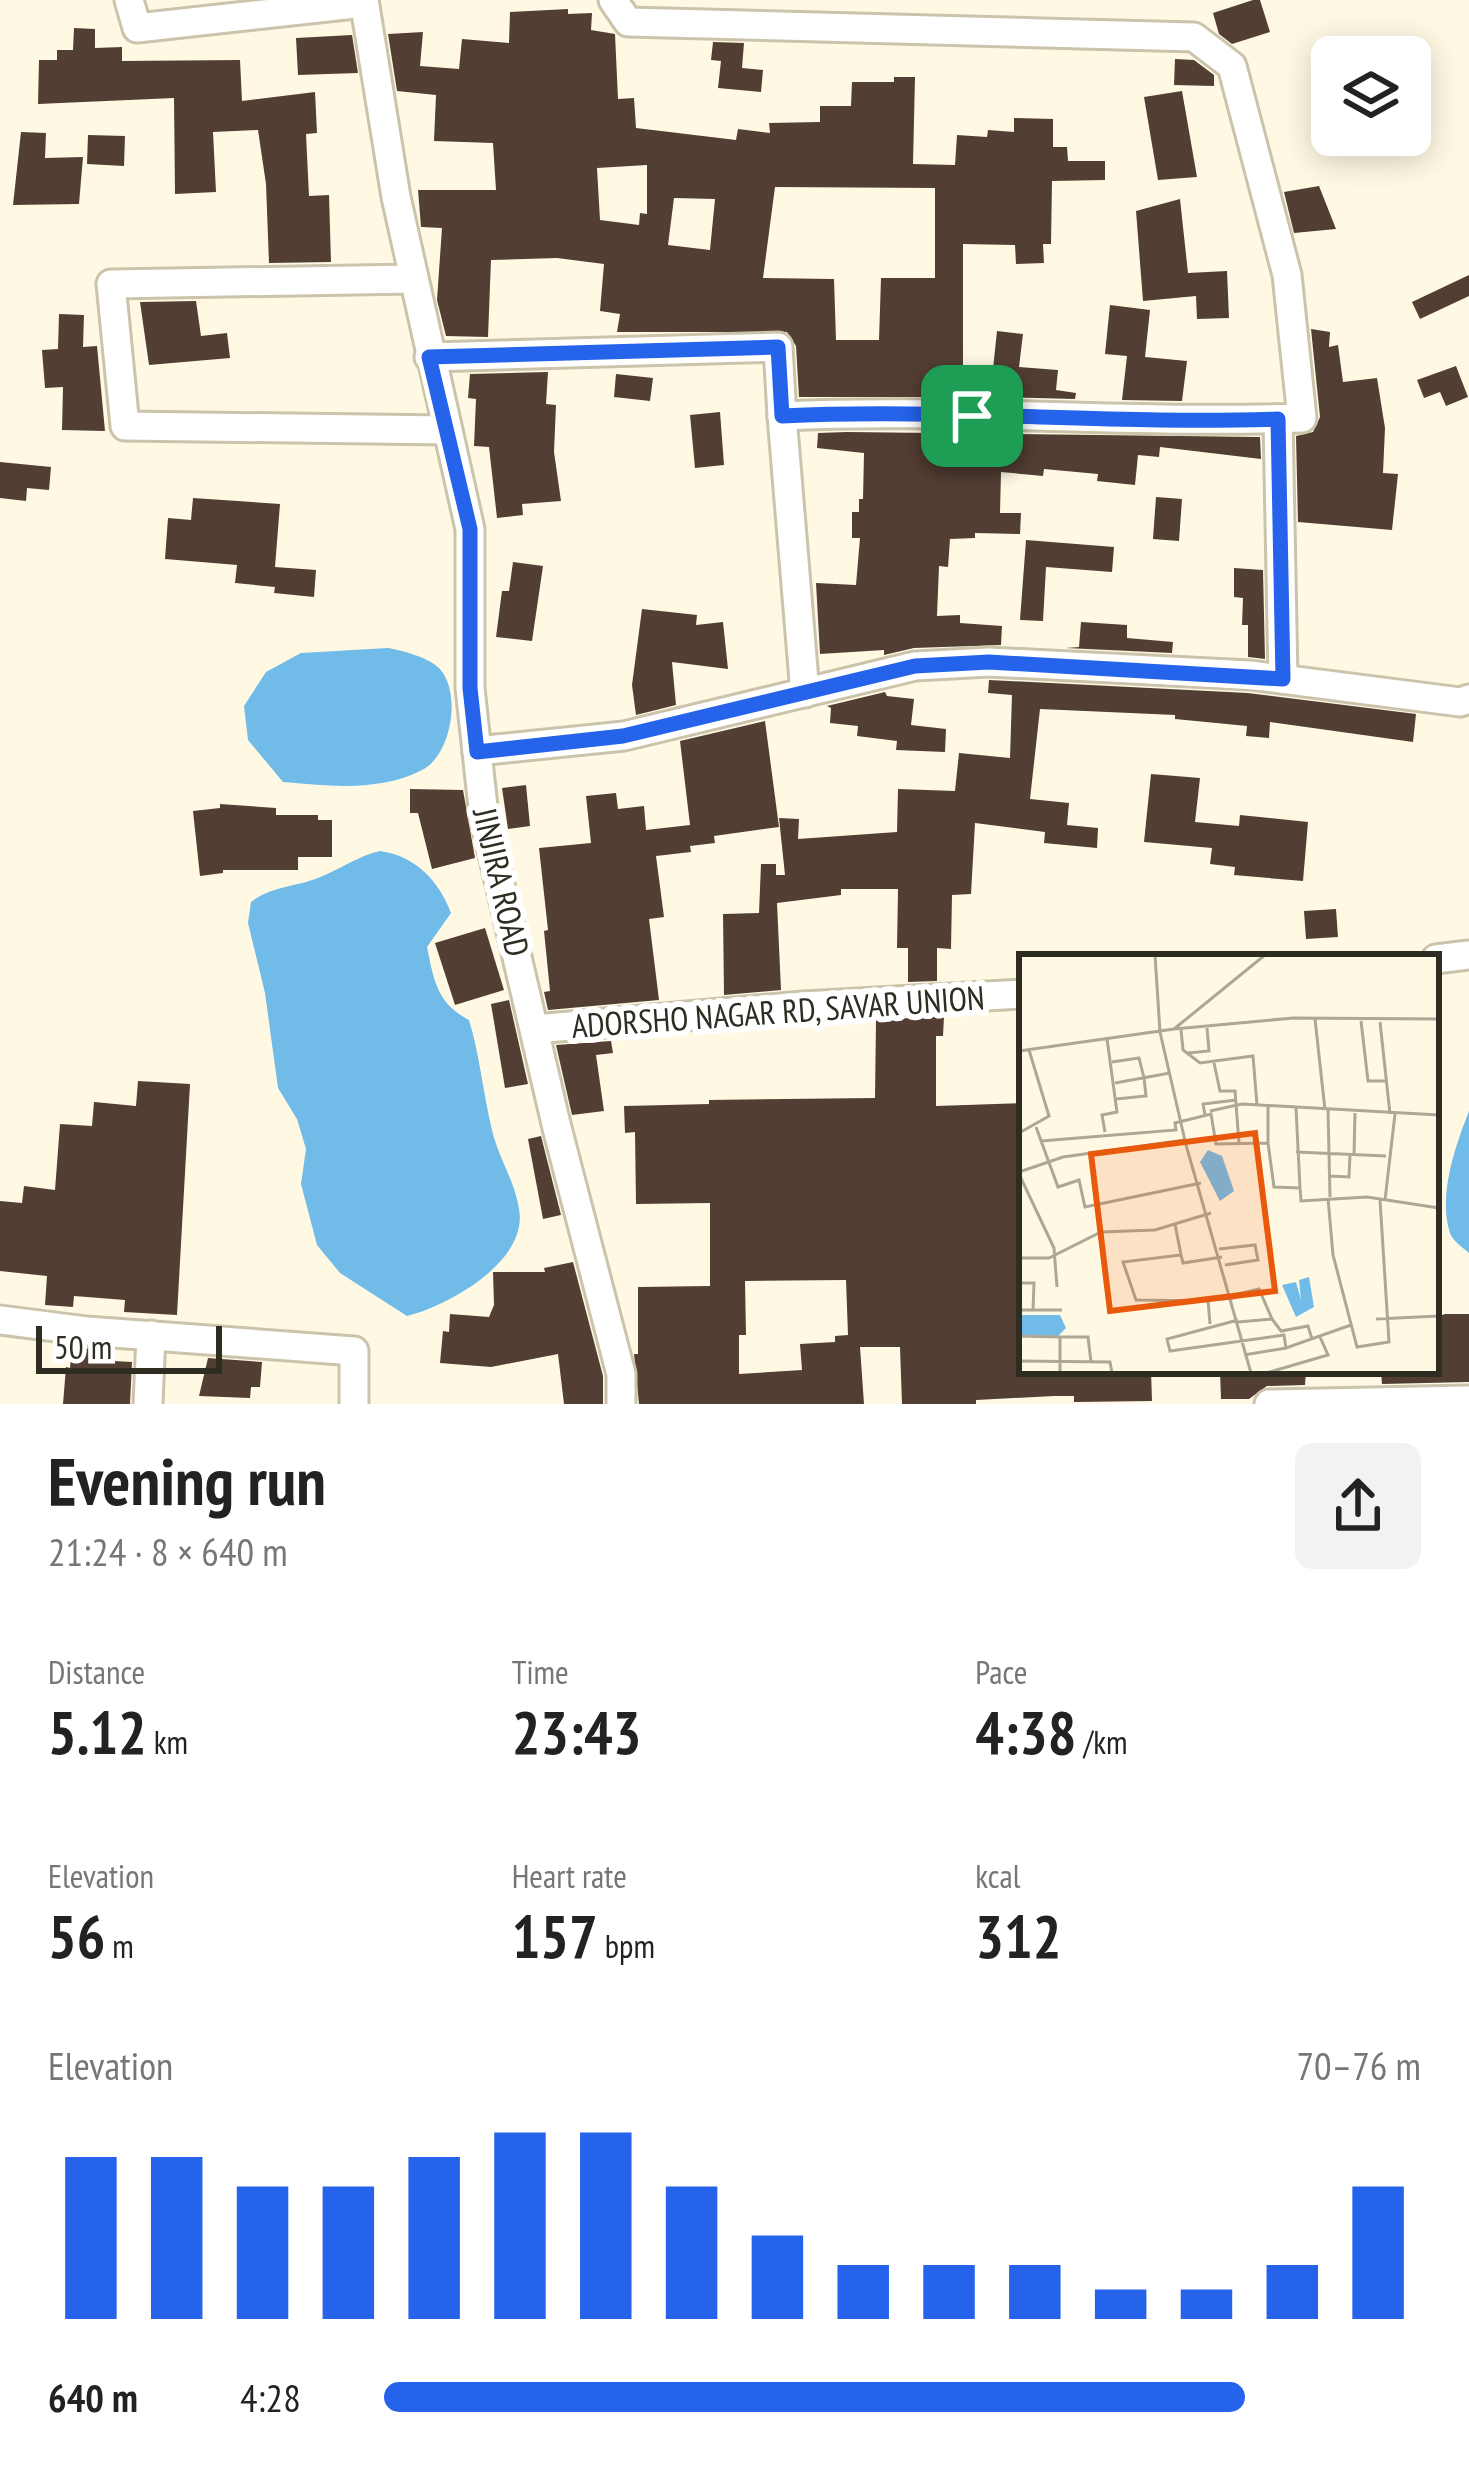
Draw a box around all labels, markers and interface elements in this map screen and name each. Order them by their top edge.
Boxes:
map controls [1311,36,1431,156]
button: layers [1311,36,1431,156]
pin [921,365,1023,467]
icon: arrive [939,383,1005,449]
street label: JINJIRA ROAD [464,803,540,960]
inset map [1019,954,1439,1374]
street label: ADORSHO NAGAR RD, SAVAR UNION [570,975,986,1047]
scale bar [36,1320,222,1373]
text: 50 m [54,1325,112,1368]
text: Evening run [48,1438,326,1523]
button: share [1295,1443,1421,1569]
text: 21:24 · 8 × 640 m [48,1526,288,1577]
text: Distance [48,1650,145,1693]
text: Time [512,1650,569,1693]
text: Pace [975,1650,1027,1693]
text: 5.12 [48,1693,147,1771]
text: 23:43 [512,1693,641,1771]
text: 4:38 [975,1693,1076,1771]
text: km [147,1720,188,1763]
text: /km [1076,1720,1127,1763]
text: Elevation [48,1854,154,1897]
text: Heart rate [512,1854,627,1897]
text: kcal [975,1854,1020,1897]
text: 56 [48,1897,105,1975]
text: 157 [512,1897,598,1975]
text: 312 [975,1897,1061,1975]
text: m [105,1924,134,1967]
text: bpm [598,1924,655,1967]
text: Elevation [48,2040,173,2091]
text: 70–76 m [1296,2040,1421,2091]
text: 640 m [48,2372,138,2423]
text: 4:28 [240,2372,301,2423]

